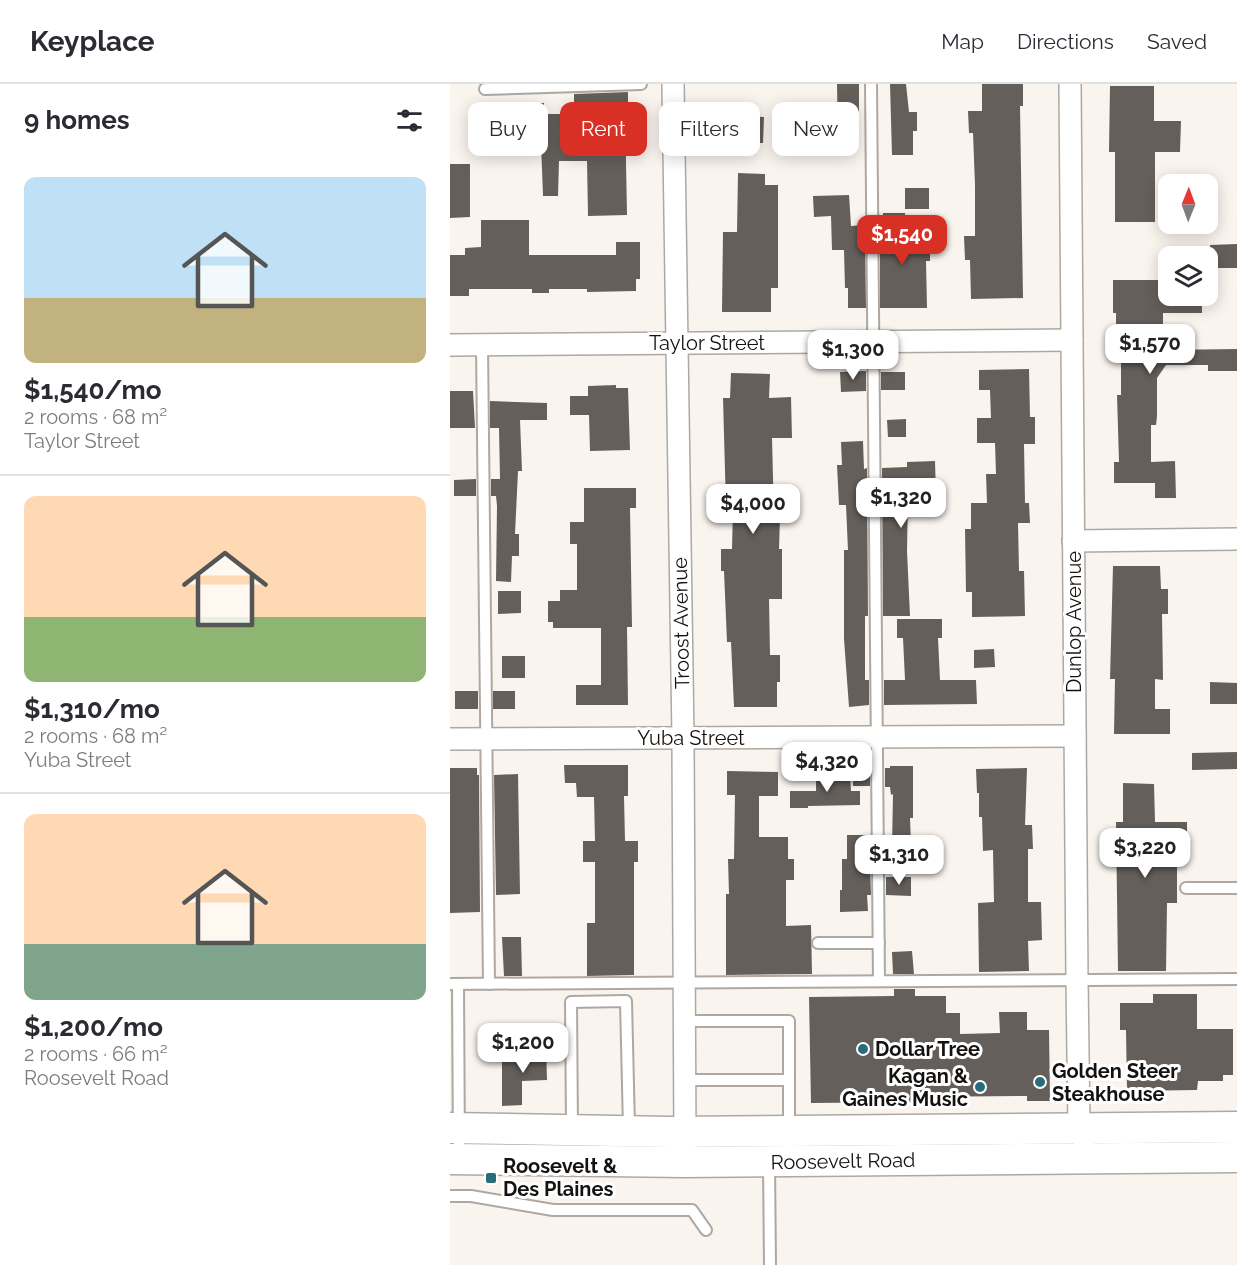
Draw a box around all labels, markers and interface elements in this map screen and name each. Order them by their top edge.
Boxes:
text: Keyplace [30,25,155,58]
text: Map [941,29,984,54]
text: Directions [1017,29,1114,54]
text: Saved [1147,29,1207,54]
chip: Buy [468,102,548,156]
chip: Rent [560,102,647,156]
chip: Filters [659,102,760,156]
chip: New [772,102,859,156]
icon: filters [393,104,426,137]
text: 9 homes [24,105,130,135]
north arrow [1158,174,1218,234]
map controls [1158,174,1218,306]
pin: $1,540 [853,215,951,266]
icon: home [171,216,279,324]
text: $1,540 [871,222,933,246]
button: layers [1158,246,1218,306]
pin: $1,570 [1101,324,1199,375]
pin: $1,300 [804,330,902,381]
street label: Taylor Street [649,331,765,355]
text: $1,570 [1119,331,1181,355]
text: $1,300 [822,337,884,361]
text: $1,540/mo [24,375,162,405]
text: 2 rooms · 68 m² [24,405,167,429]
text: Taylor Street [24,429,140,453]
pin: $1,320 [852,478,950,529]
pin: $4,000 [704,484,802,535]
text: $1,320 [870,485,932,509]
text: $4,000 [720,491,786,515]
icon: home [171,535,279,643]
street label: Dunlop Avenue [1062,551,1086,693]
street label: Troost Avenue [668,557,694,689]
text: $1,310/mo [24,694,160,724]
text: 2 rooms · 68 m² [24,724,167,748]
street label: Yuba Street [637,726,745,750]
pin: $4,320 [778,742,876,793]
text: Yuba Street [24,748,131,772]
text: $4,320 [795,749,859,773]
pin: $3,220 [1096,828,1194,879]
pin: $1,310 [850,835,948,886]
text: $3,220 [1113,835,1177,859]
text: $1,310 [869,842,929,866]
icon: home [171,853,279,961]
text: $1,200/mo [24,1012,163,1042]
pin: $1,200 [474,1023,572,1074]
text: $1,200 [491,1030,555,1054]
place label: Dollar Tree [875,1037,980,1061]
text: 2 rooms · 66 m² [24,1042,167,1066]
marker: Dollar Tree [856,1042,870,1056]
place label: Golden Steer Steakhouse [1052,1059,1178,1106]
place label: Kagan & Gaines Music [842,1064,969,1111]
text: Roosevelt Road [24,1066,169,1090]
marker: Golden Steer Steakhouse [1033,1075,1047,1089]
marker: Kagan & Gaines Music [973,1080,987,1094]
street label: Roosevelt Road [770,1148,916,1174]
place label: Roosevelt & Des Plaines [503,1154,618,1201]
marker: Roosevelt & Des Plaines [484,1171,498,1185]

